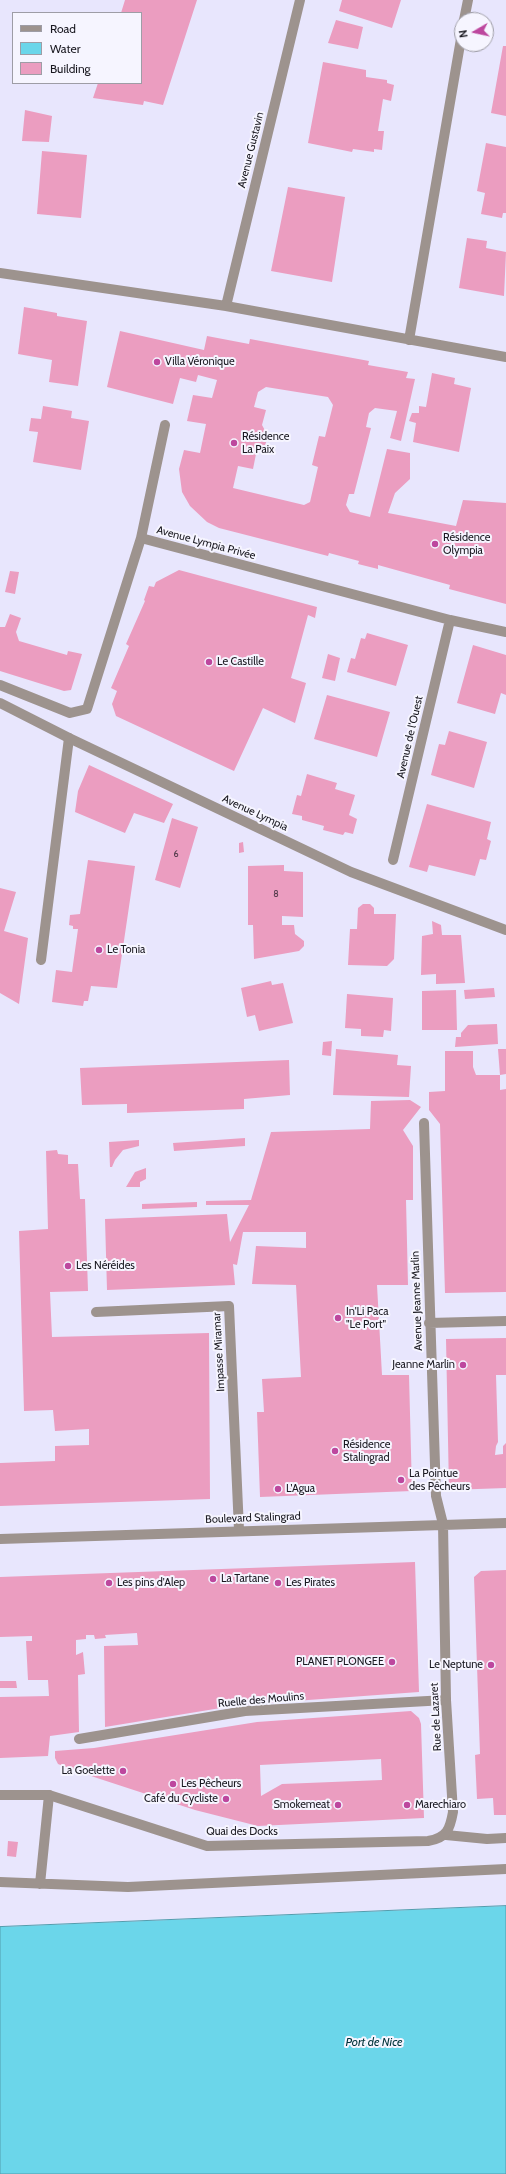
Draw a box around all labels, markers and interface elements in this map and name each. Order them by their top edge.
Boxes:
legend [12,12,142,84]
north arrow [454,12,494,52]
text: Road [50,21,76,36]
text: N [456,29,471,39]
text: Water [50,41,80,56]
text: Building [50,61,91,76]
street label: Avenue Gustavin [235,111,267,189]
place label: Villa Véronique [165,355,235,369]
marker: Villa Véronique [152,357,162,367]
place label: Résidence La Paix [242,430,289,456]
marker: Résidence La Paix [229,438,239,448]
street label: Avenue Lympia Privée [155,523,257,563]
place label: Résidence Olympia [443,531,490,557]
marker: Résidence Olympia [430,539,440,549]
place label: Le Castille [217,655,264,669]
marker: Le Castille [204,657,214,667]
street label: Avenue de l'Ouest [394,695,426,779]
street label: Avenue Lympia [220,792,290,834]
house number: 6 [173,849,179,859]
house number: 8 [273,889,279,899]
place label: Le Tonia [107,943,145,957]
marker: Le Tonia [94,945,104,955]
street label: Avenue Jeanne Marlin [409,1251,425,1351]
place label: Les Néréides [76,1259,135,1273]
marker: Les Néréides [63,1261,73,1271]
place label: In'Li Paca "Le Port" [346,1305,389,1331]
street label: Impasse Miramar [210,1312,228,1392]
marker: In'Li Paca "Le Port" [333,1313,343,1323]
place label: Jeanne Marlin [392,1358,455,1372]
marker: Jeanne Marlin [458,1360,468,1370]
place label: Résidence Stalingrad [343,1438,390,1464]
marker: Résidence Stalingrad [330,1446,340,1456]
place label: La Pointue des Pêcheurs [409,1467,470,1493]
marker: La Pointue des Pêcheurs [396,1475,406,1485]
place label: L'Agua [286,1482,315,1496]
marker: L'Agua [273,1484,283,1494]
street label: Boulevard Stalingrad [205,1510,301,1526]
place label: La Tartane [221,1572,269,1586]
marker: La Tartane [208,1574,218,1584]
place label: Les pins d'Alep [117,1576,185,1590]
place label: Les Pirates [286,1576,335,1590]
marker: Les pins d'Alep [104,1578,114,1588]
marker: Les Pirates [273,1578,283,1588]
place label: PLANET PLONGEE [296,1655,384,1669]
marker: PLANET PLONGEE [387,1657,397,1667]
place label: Le Neptune [429,1658,483,1672]
marker: Le Neptune [486,1660,496,1670]
street label: Rue de Lazaret [428,1682,444,1752]
street label: Ruelle des Moulins [218,1690,304,1710]
place label: La Goelette [62,1764,115,1778]
marker: La Goelette [118,1766,128,1776]
place label: Les Pêcheurs [181,1777,241,1791]
marker: Les Pêcheurs [168,1779,178,1789]
place label: Café du Cycliste [144,1792,218,1806]
marker: Café du Cycliste [221,1794,231,1804]
place label: Smokemeat [273,1798,330,1812]
place label: Marechiaro [415,1798,466,1812]
marker: Smokemeat [333,1800,343,1810]
marker: Marechiaro [402,1800,412,1810]
street label: Quai des Docks [206,1825,278,1839]
water label: Port de Nice [345,2035,403,2049]

